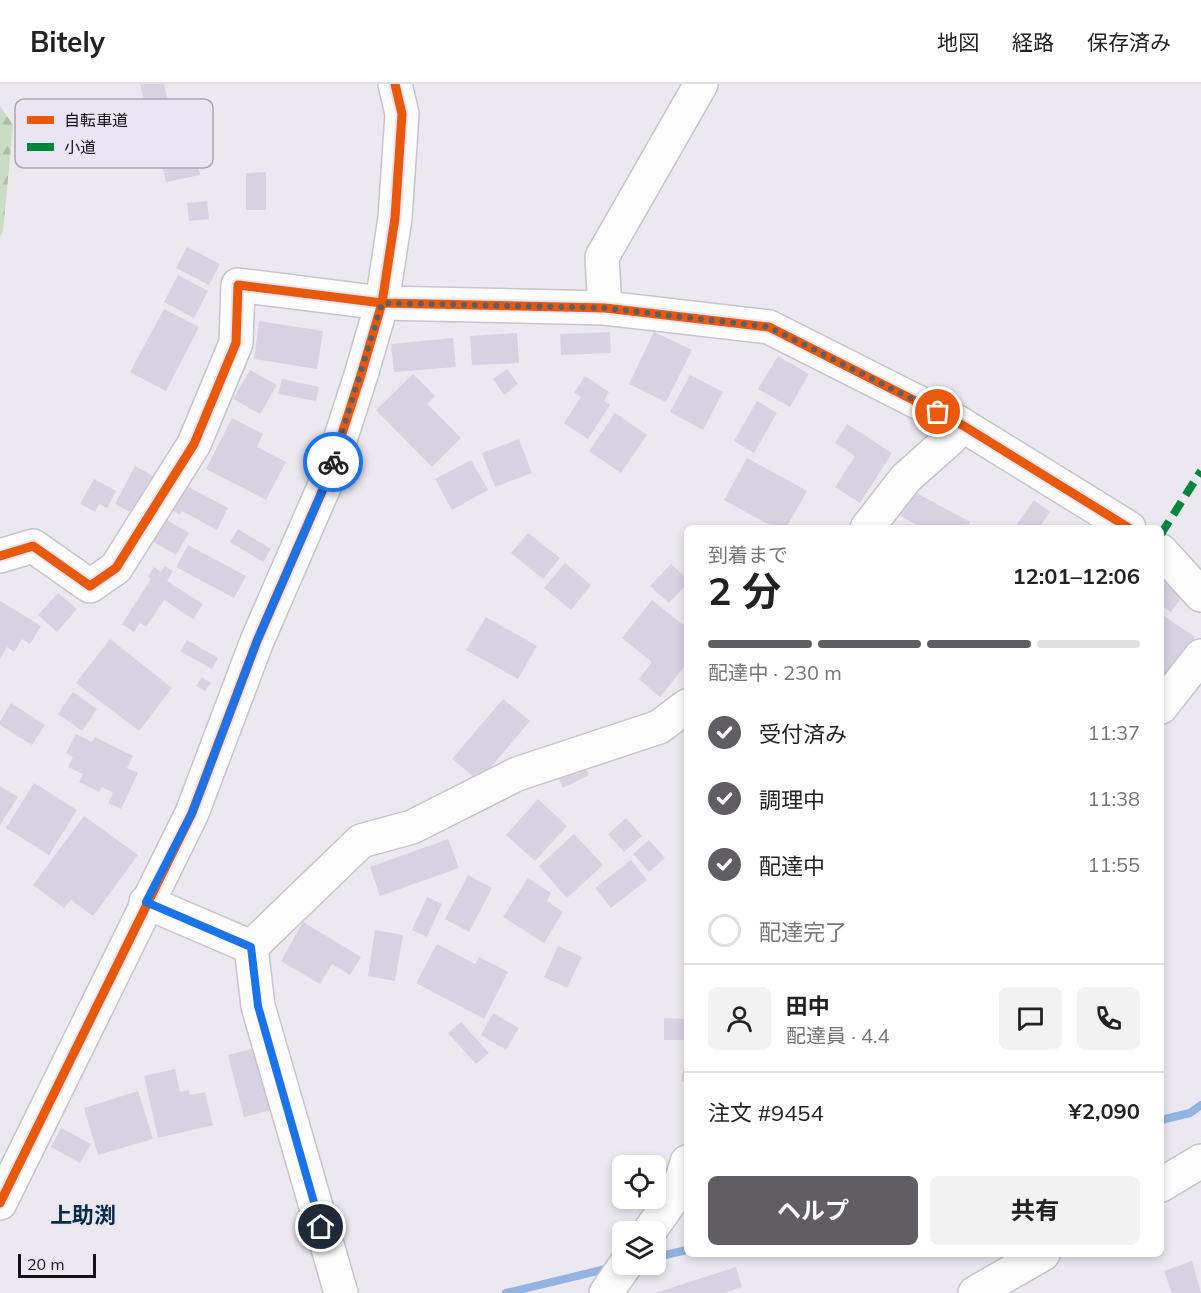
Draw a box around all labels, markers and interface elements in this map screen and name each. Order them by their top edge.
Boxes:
text: Bitely [30,24,105,59]
text: 地図 [937,29,979,55]
text: 経路 [1012,29,1054,55]
text: 保存済み [1087,29,1171,55]
legend [15,99,213,168]
text: 自転車道 [64,110,128,130]
text: 小道 [64,137,96,157]
pin [912,386,963,437]
icon: bag [921,395,954,428]
courier [303,432,363,492]
icon: bike [317,446,350,479]
text: 到着まで [708,542,788,567]
text: 12:01–12:06 [1012,562,1140,590]
text: 2 分 [708,566,781,615]
text: 配達中 · 230 m [708,660,842,685]
icon: check [708,716,741,749]
text: 受付済み [759,720,847,748]
text: 11:37 [1087,720,1140,745]
icon: check [708,782,741,815]
text: 調理中 [759,786,825,814]
text: 11:38 [1087,786,1140,811]
icon: check [708,848,741,881]
text: 配達中 [759,852,825,880]
text: 11:55 [1087,852,1140,877]
text: 配達完了 [759,918,847,946]
button: person [708,987,771,1050]
button: chat [999,987,1062,1050]
button: phone [1077,987,1140,1050]
text: 田中 [786,992,830,1020]
text: 配達員 · 4.4 [786,1023,890,1048]
text: ¥2,090 [1069,1097,1140,1125]
text: 注文 #9454 [708,1099,824,1127]
map controls [612,1155,666,1275]
button: locate [612,1155,666,1209]
button: ヘルプ [708,1176,918,1245]
button: 共有 [930,1176,1140,1245]
district label: 上助渕 [50,1201,116,1229]
pin [295,1201,346,1252]
icon: home [304,1210,337,1243]
button: layers [612,1221,666,1275]
scale bar [18,1251,96,1278]
text: 20 m [27,1254,64,1274]

